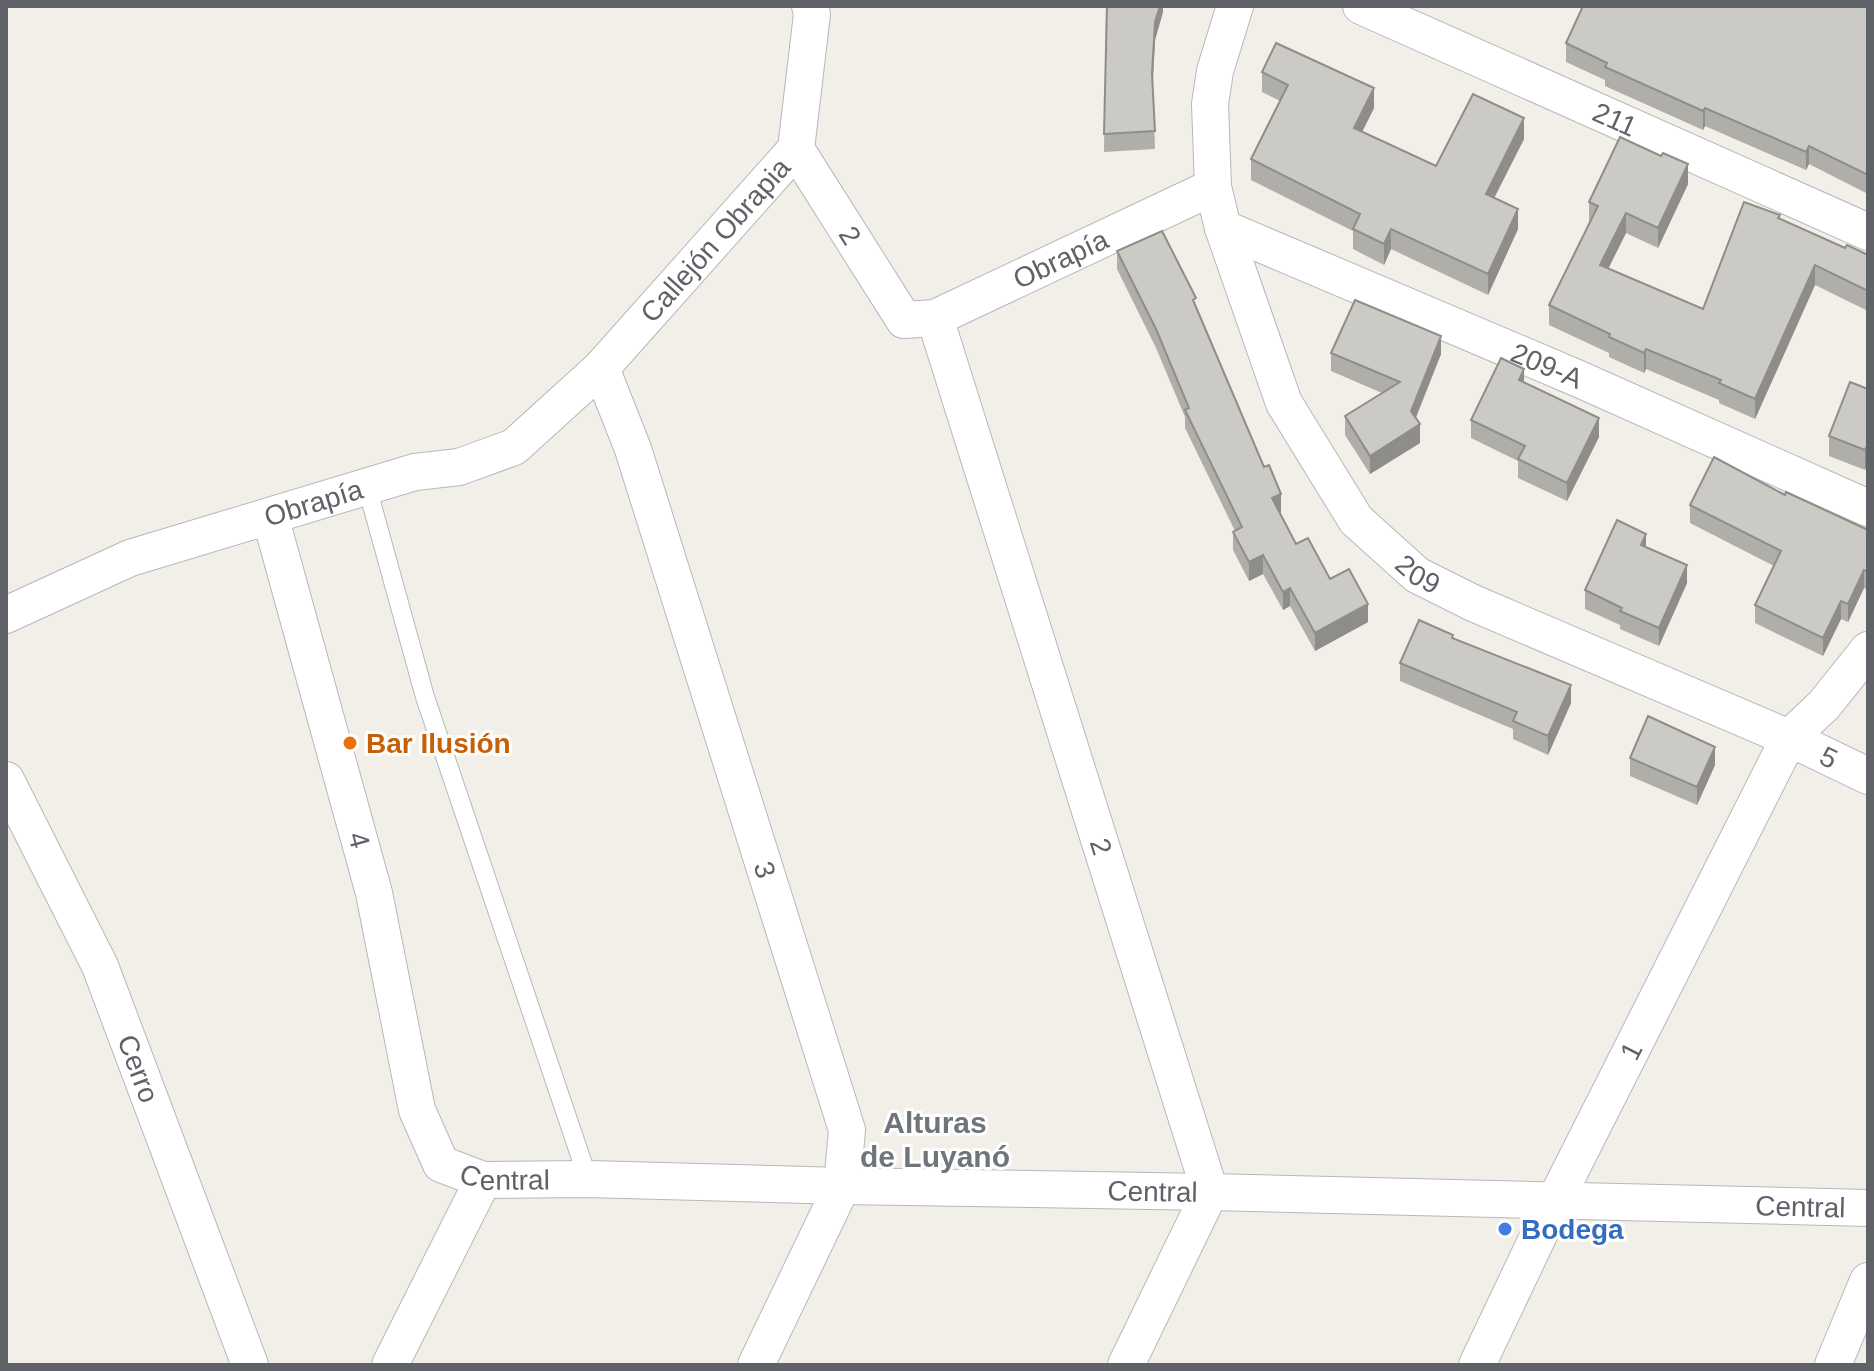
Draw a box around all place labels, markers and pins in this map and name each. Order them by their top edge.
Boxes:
place label: Bar Ilusión [366,728,511,759]
marker: Bar Ilusión [341,734,359,752]
place label: Bodega [1521,1214,1624,1245]
marker: Bodega [1496,1220,1514,1238]

